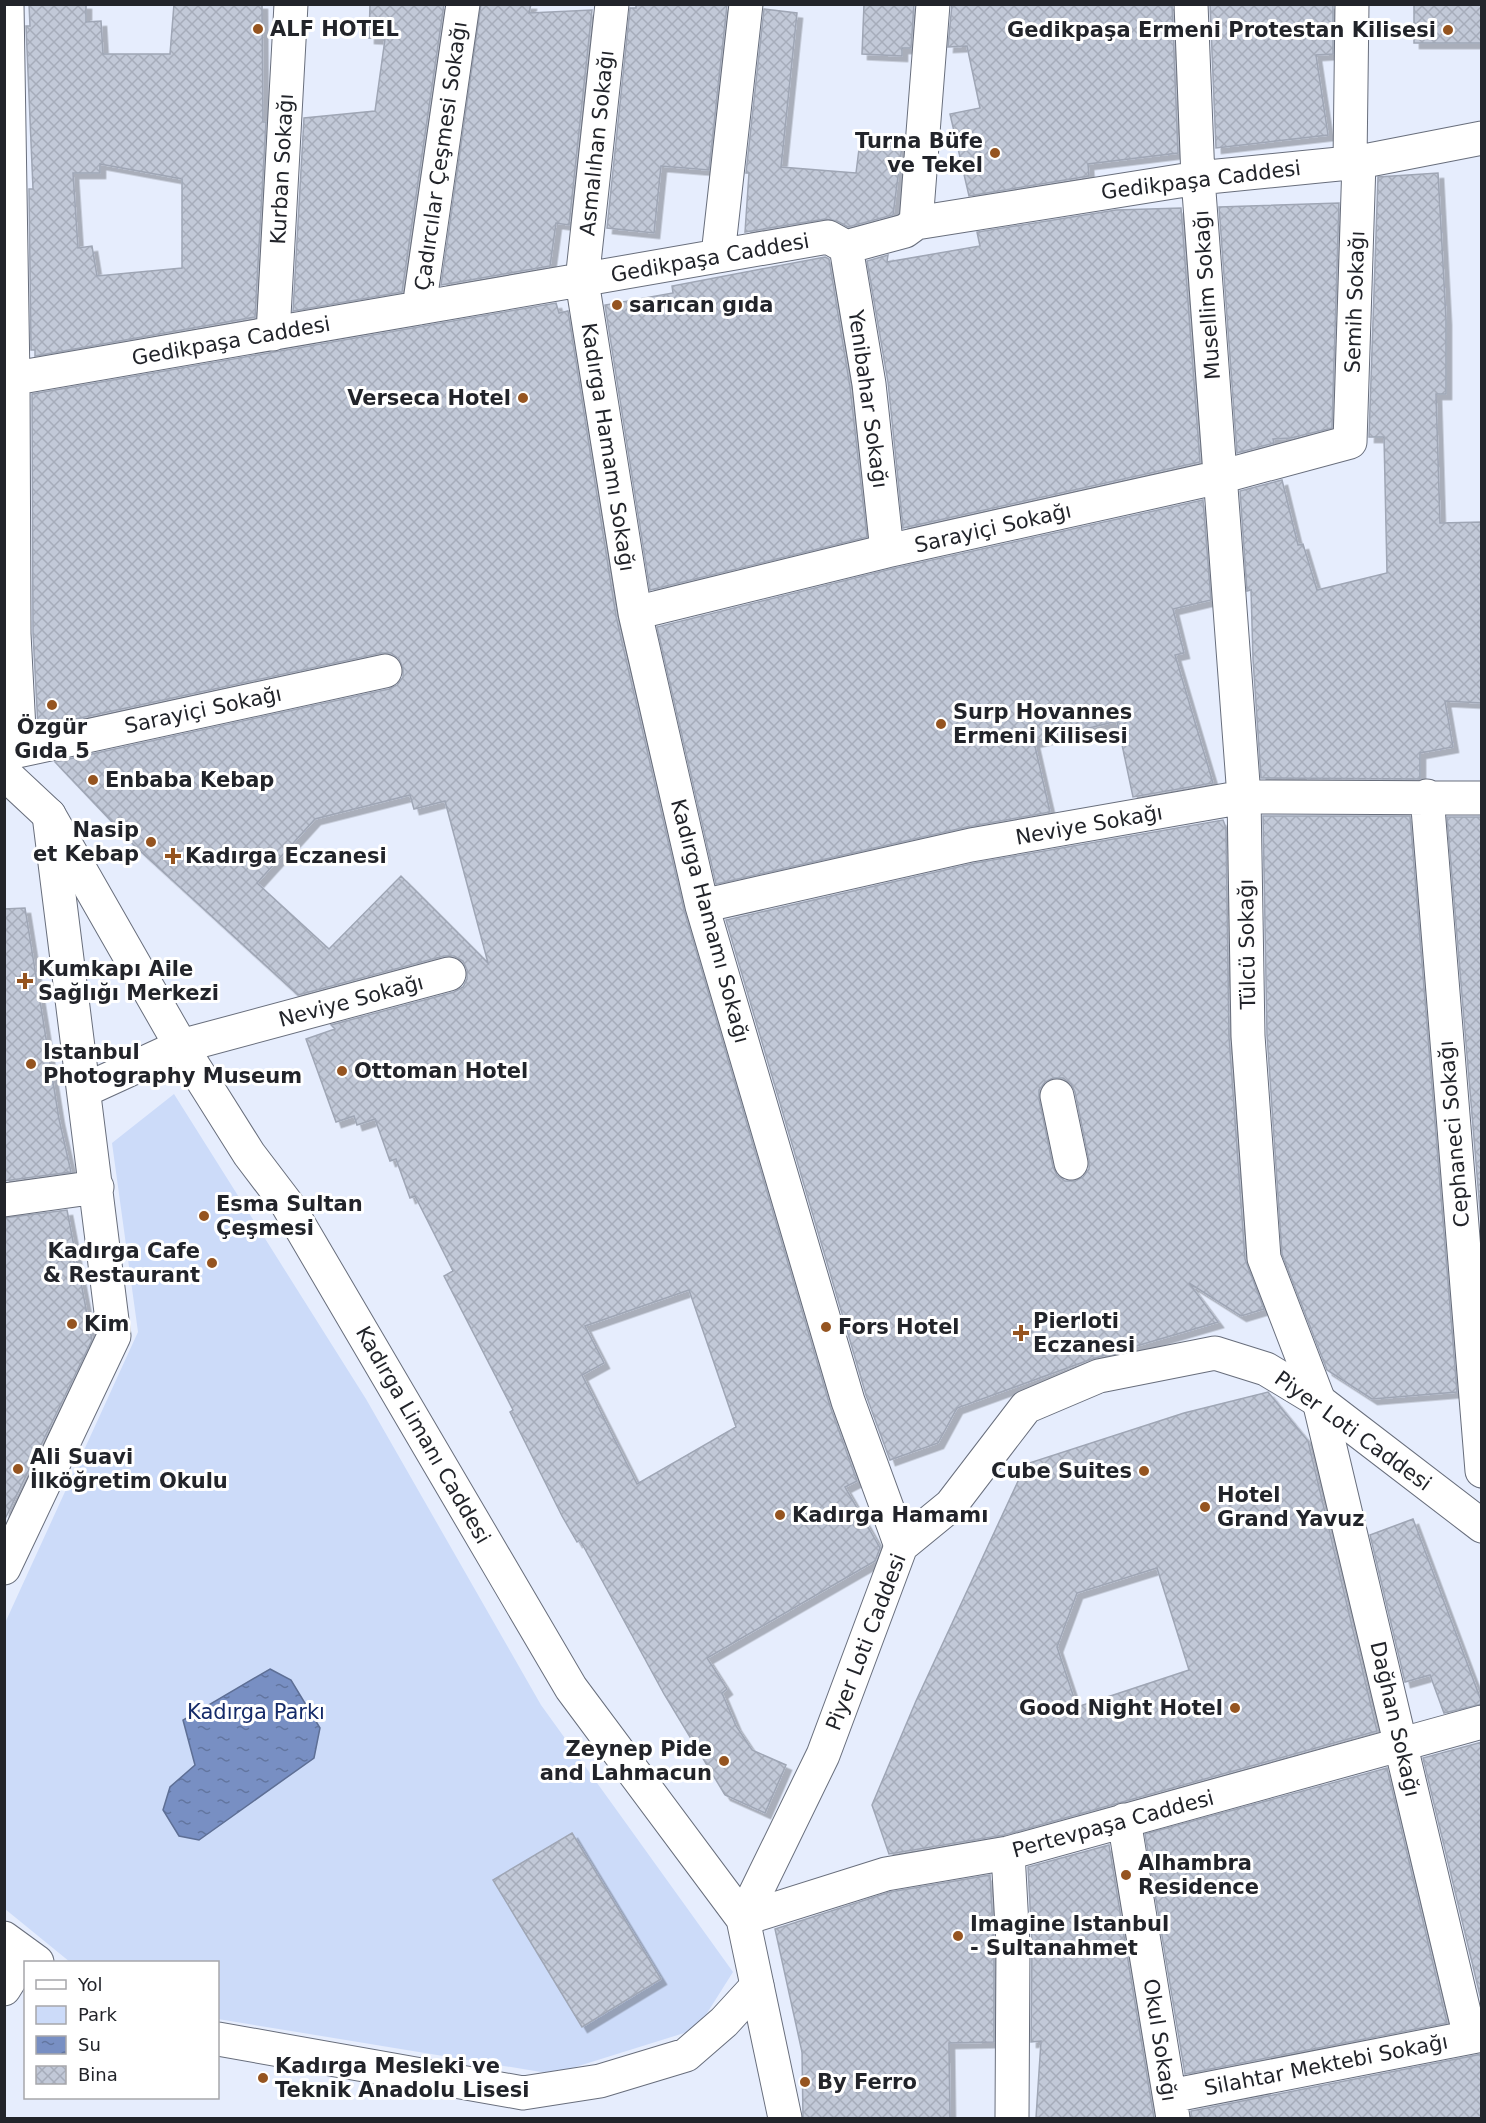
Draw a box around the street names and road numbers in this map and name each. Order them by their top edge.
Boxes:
street label: Çadırcılar Çeşmesi Sokağı [410,20,472,292]
street label: Asmalıhan Sokağı [575,49,619,237]
street label: Kurban Sokağı [266,93,298,245]
street label: Gedikpaşa Caddesi [1100,156,1302,204]
street label: Musellim Sokağı [1189,209,1225,381]
street label: Gedikpaşa Caddesi [609,229,811,287]
street label: Semih Sokağı [1341,230,1369,374]
street label: Yenibahar Sokağı [843,307,892,490]
street label: Gedikpaşa Caddesi [130,312,332,370]
street label: Kadırga Hamamı Sokağı [576,321,640,573]
street label: Sarayiçi Sokağı [912,498,1074,558]
street label: Sarayiçi Sokağı [122,682,284,738]
street label: Kadırga Hamamı Sokağı [666,796,754,1046]
street label: Neviye Sokağı [1014,800,1164,850]
street label: Tülcü Sokağı [1234,878,1260,1011]
street label: Neviye Sokağı [276,970,426,1032]
street label: Cephaneci Sokağı [1434,1040,1474,1228]
street label: Kadırga Limanı Caddesi [351,1322,495,1548]
street label: Piyer Loti Caddesi [1270,1366,1436,1496]
street label: Piyer Loti Caddesi [821,1550,911,1734]
street label: Dağhan Sokağı [1365,1639,1425,1799]
street label: Pertevpaşa Caddesi [1010,1786,1216,1862]
street label: Okul Sokağı [1138,1977,1182,2103]
street label: Silahtar Mektebi Sokağı [1202,2030,1450,2100]

